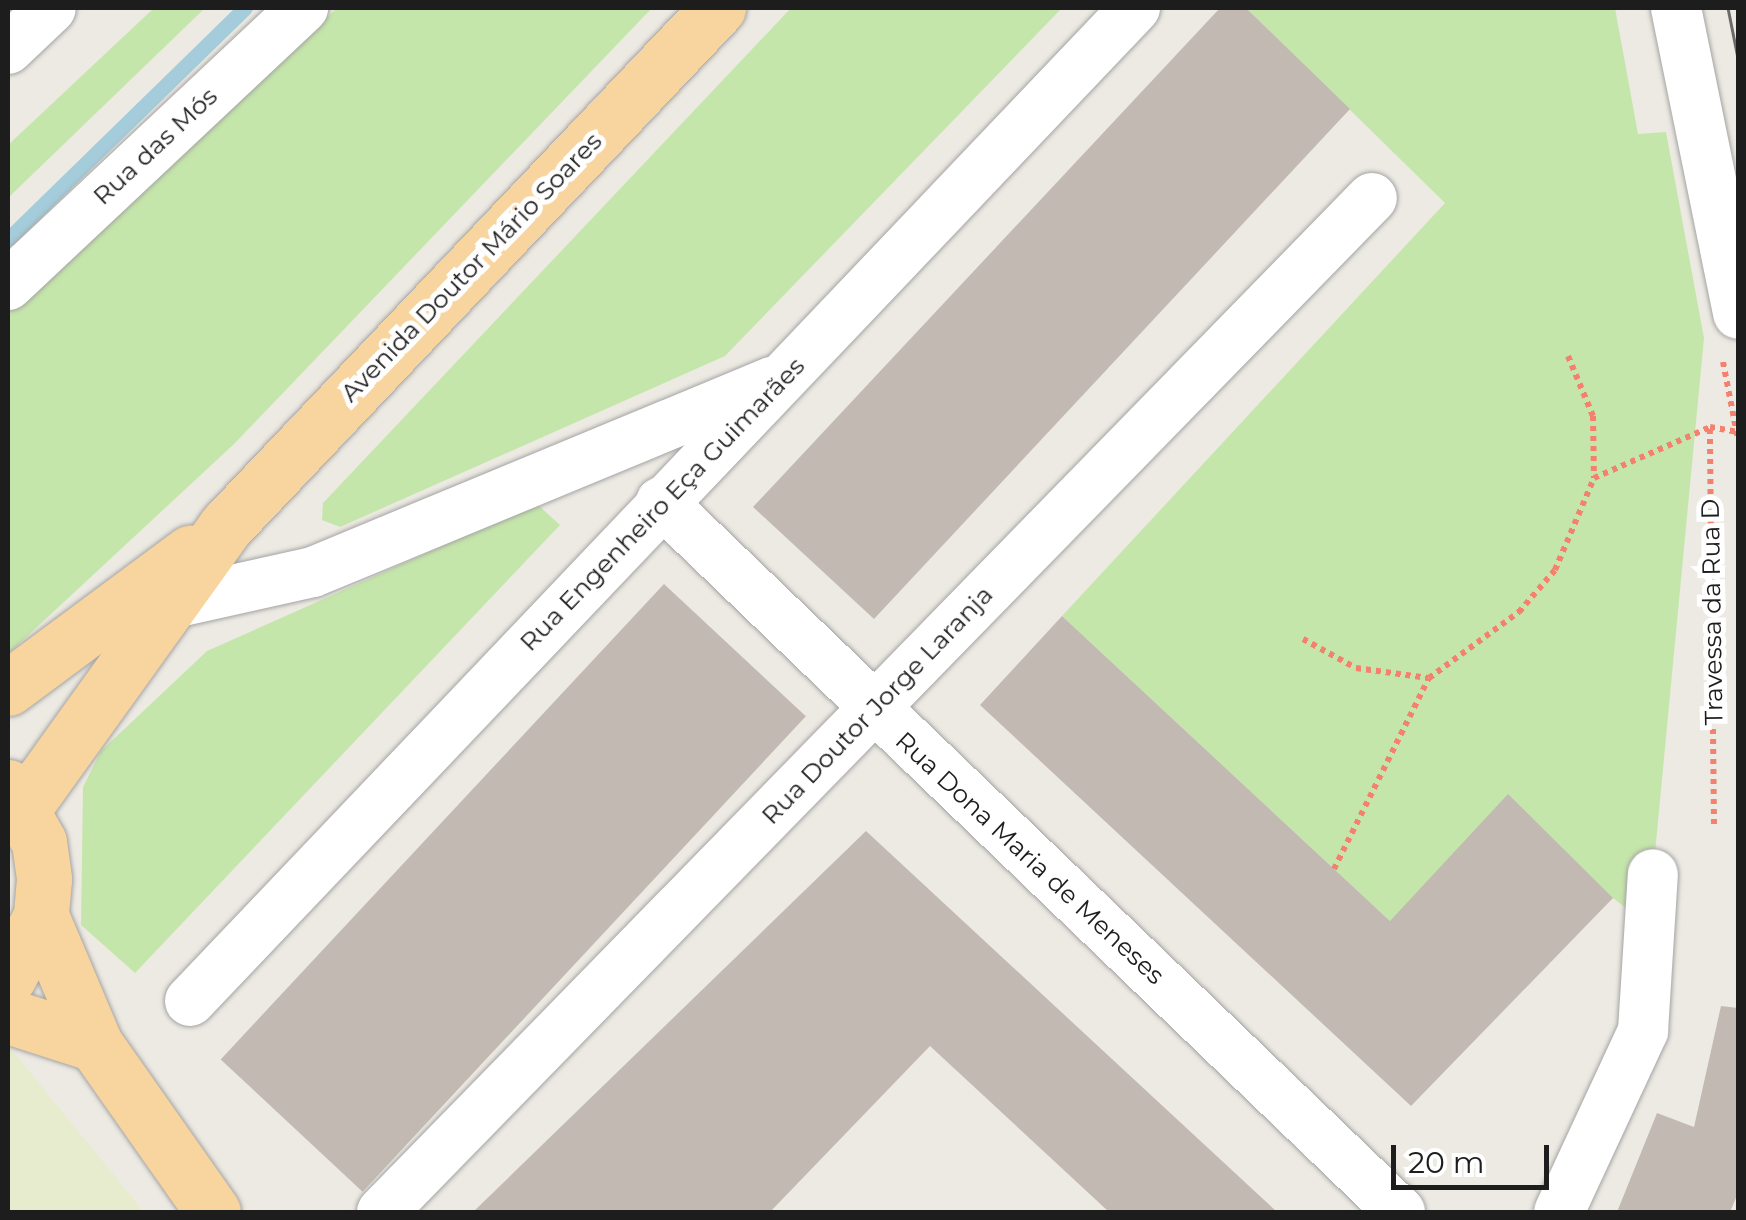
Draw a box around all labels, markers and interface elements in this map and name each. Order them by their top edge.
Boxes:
street label: Rua das Mós [87,81,223,211]
street label: Avenida Doutor Mário Soares [334,126,608,408]
street label: Rua Engenheiro Eça Guimarães [513,351,811,657]
street label: Travessa da Rua D [1695,498,1729,726]
street label: Rua Doutor Jorge Laranja [755,580,999,830]
street label: Rua Dona Maria de Meneses [889,726,1171,990]
scale bar [1396,1125,1554,1187]
text: 20 m [1408,1144,1485,1181]

